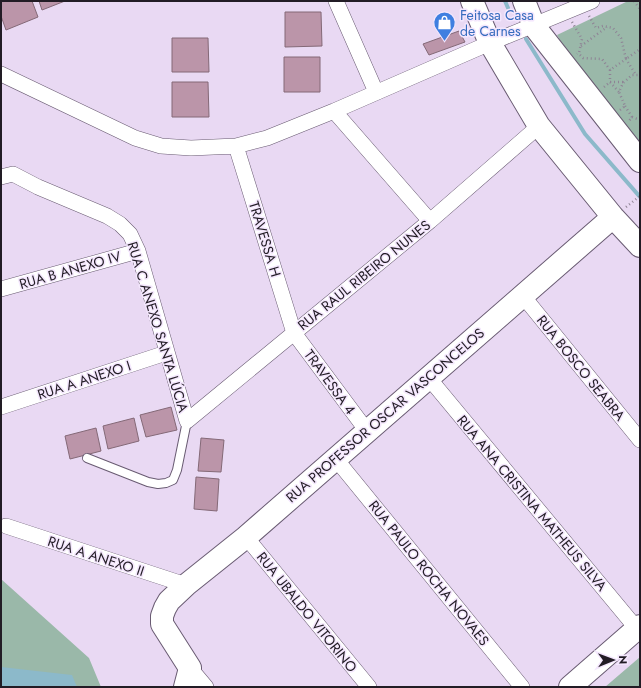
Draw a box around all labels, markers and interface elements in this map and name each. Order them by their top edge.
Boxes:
place label: Feitosa Casa de Carnes [460,5,534,41]
shop icon: Feitosa Casa de Carnes [431,10,457,43]
street label: TRAVESSA H [244,199,286,279]
street label: RUA RAUL RIBEIRO NUNES [293,215,435,335]
street label: RUA C ANEXO SANTA LÚCIA [122,239,194,416]
street label: RUA B ANEXO IV [17,246,124,294]
street label: RUA BOSCO SEABRA [532,311,630,426]
street label: RUA PROFESSOR OSCAR VASCONCELOS [281,323,489,507]
street label: TRAVESSA 4 [300,345,360,419]
street label: RUA A ANEXO I [35,355,133,405]
street label: RUA ANA CRISTINA MATHEUS SILVA [452,411,612,596]
street label: RUA PAULO ROCHA NOVAES [364,496,494,650]
street label: RUA A ANEXO II [45,531,147,581]
street label: RUA UBALDO VITORINO [252,548,362,676]
north arrow [593,640,633,680]
text: N [615,655,631,664]

